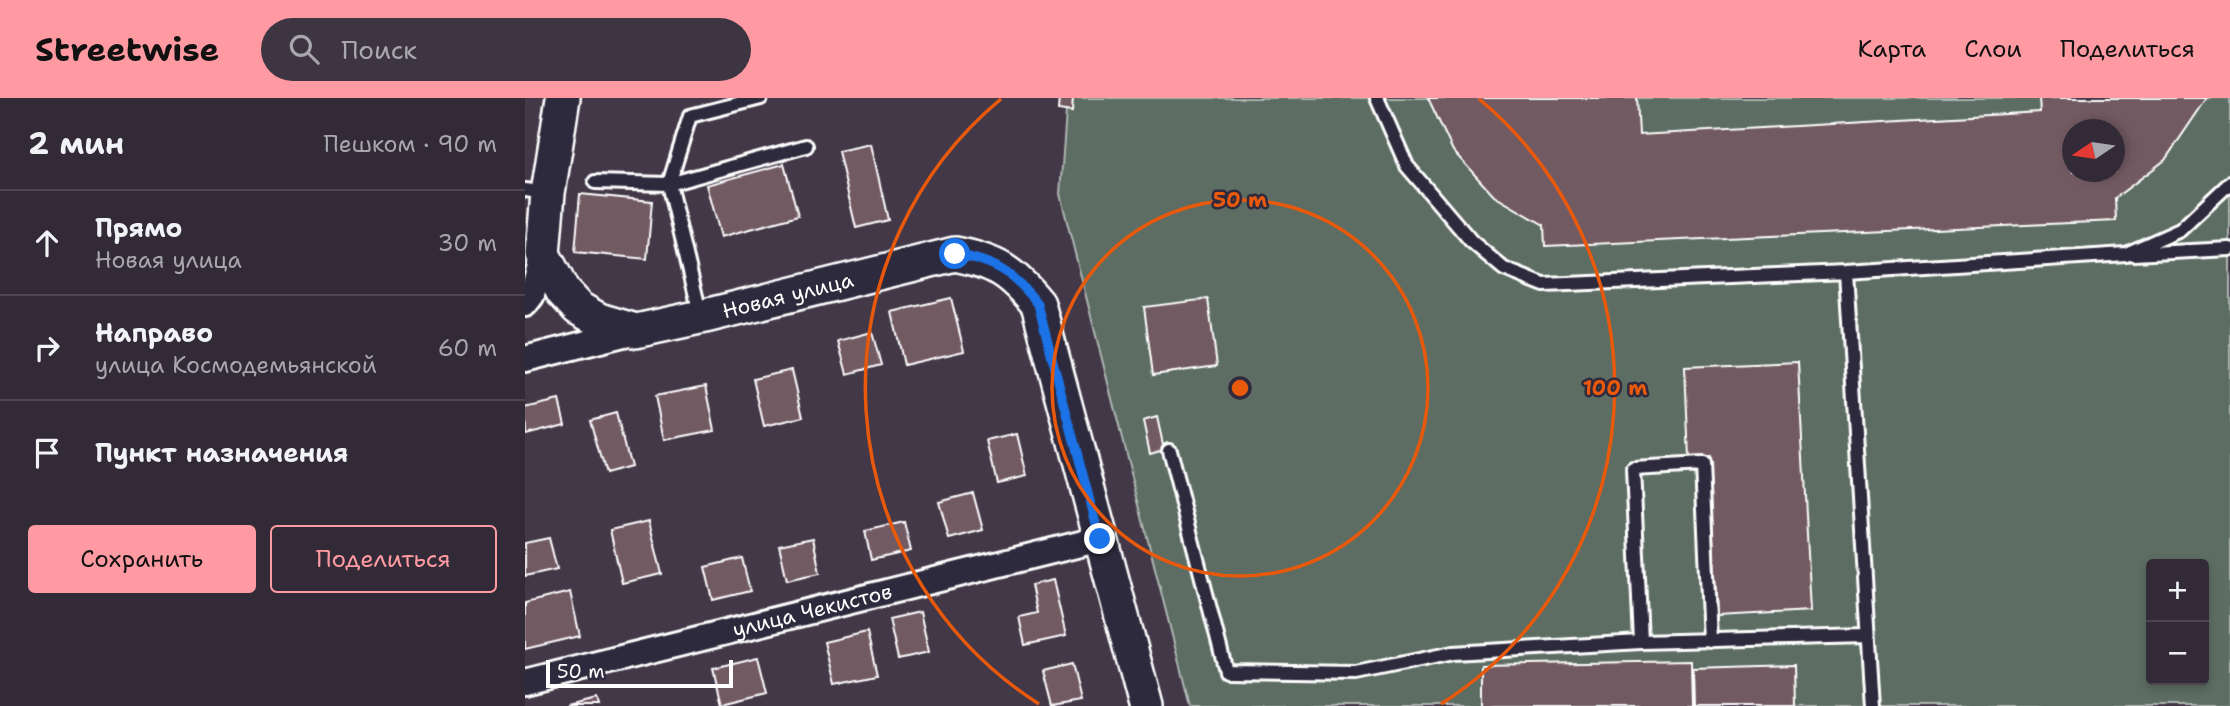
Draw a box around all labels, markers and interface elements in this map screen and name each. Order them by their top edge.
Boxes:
search box [261,18,751,81]
text: Streetwise [35,27,219,72]
icon: search [285,30,323,68]
text: Поиск [341,32,417,67]
text: Карта [1858,33,1926,65]
text: Слои [1964,33,2022,65]
text: Поделиться [2060,33,2195,65]
north arrow [2062,119,2125,182]
text: 2 мин [28,123,124,164]
text: Пешком · 90 m [324,129,497,159]
text: 50 m [1213,186,1267,214]
text: Прямо [95,210,183,245]
icon: ahead [28,224,66,262]
text: 30 m [438,228,497,258]
route start [939,238,970,269]
text: Новая улица [95,245,242,275]
street label: Новая улица [719,266,856,325]
text: Направо [95,315,213,350]
icon: right [28,329,66,367]
text: 60 m [438,333,497,363]
text: улица Космодемьянской [95,350,377,380]
text: 100 m [1583,374,1647,402]
centre of rings [1228,376,1252,400]
icon: arrive [28,434,66,472]
text: Пункт назначения [95,435,348,470]
route end [1084,523,1115,554]
button: Сохранить [28,525,256,593]
button: Поделиться [270,525,497,593]
map controls [2146,559,2209,685]
button: + [2146,559,2209,622]
street label: улица Чекистов [730,577,895,644]
button: − [2146,622,2209,685]
scale bar [546,657,733,689]
text: 50 m [557,659,605,684]

